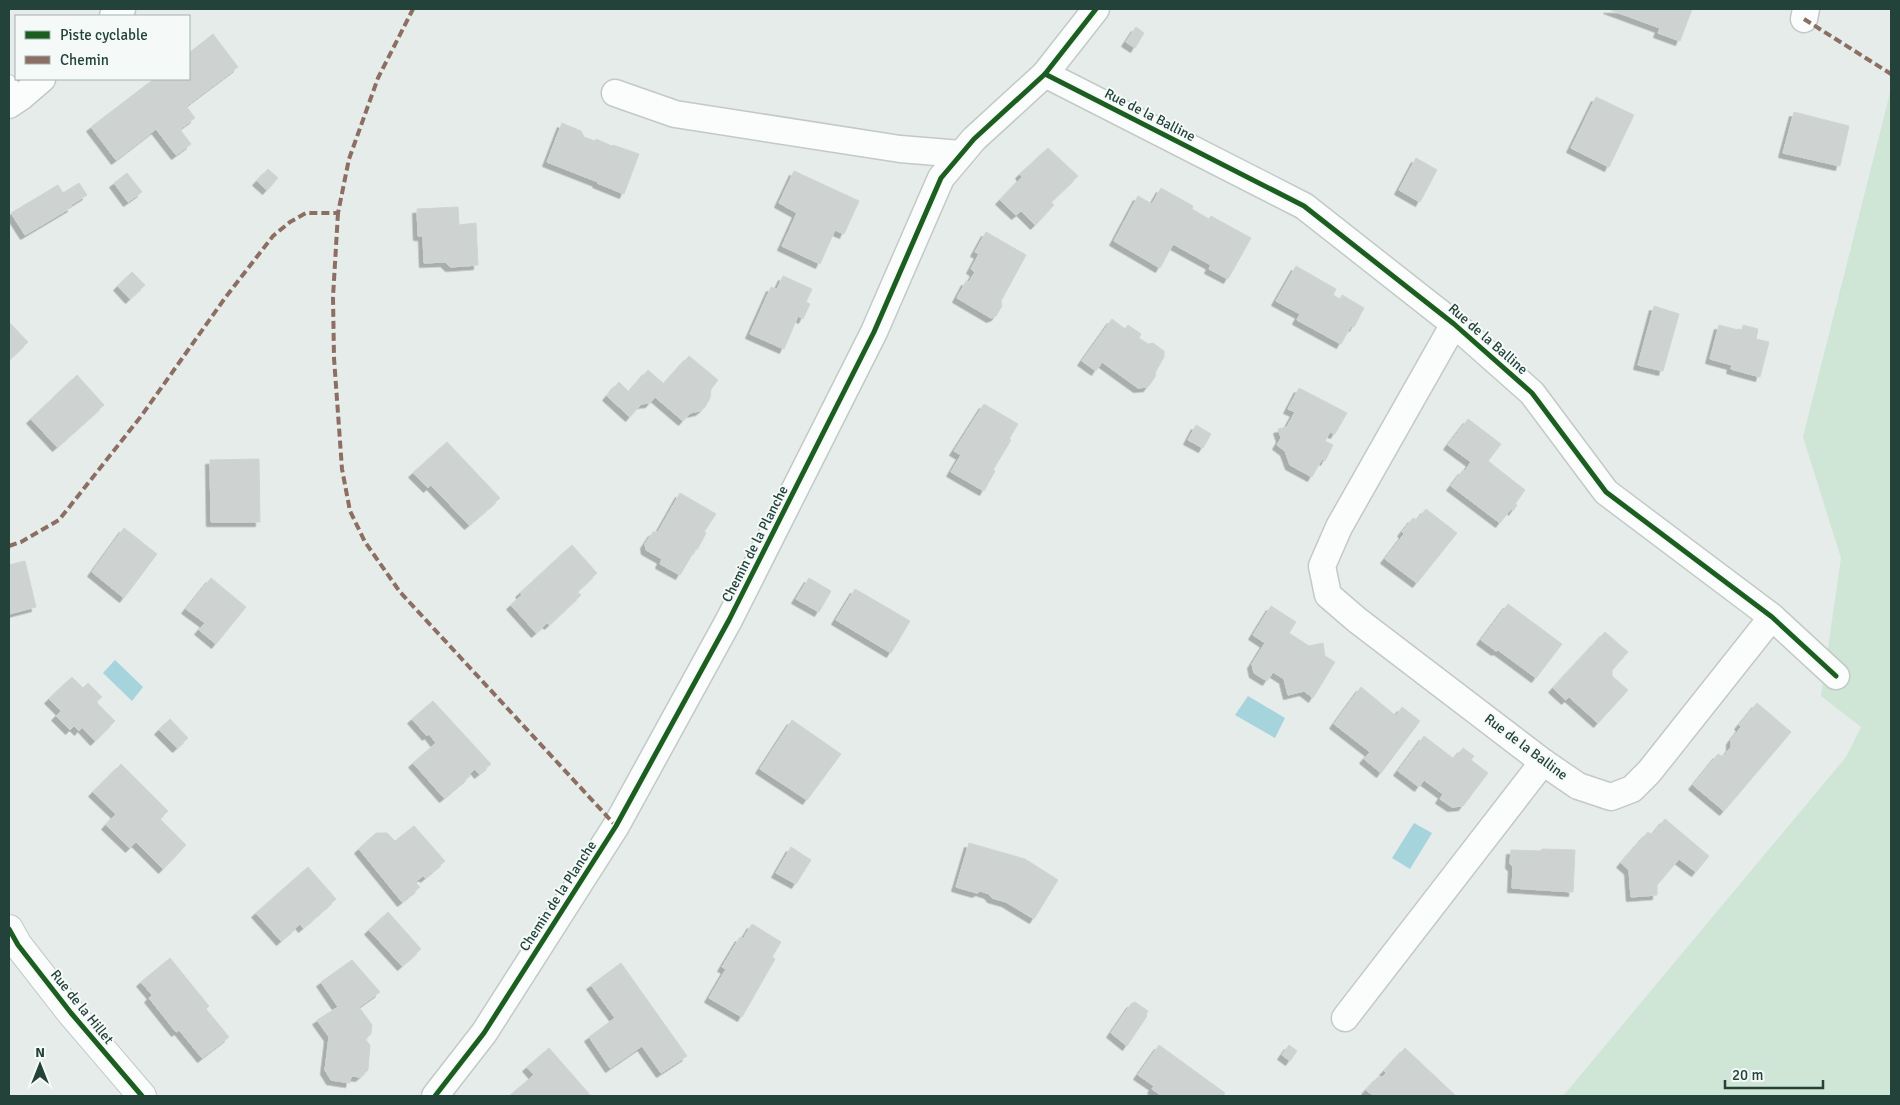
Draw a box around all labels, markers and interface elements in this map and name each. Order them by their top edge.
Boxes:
legend [15,15,190,80]
text: Piste cyclable [60,26,148,44]
text: Chemin [60,51,109,69]
street label: Rue de la Balline [1102,85,1198,145]
street label: Rue de la Balline [1445,300,1531,378]
street label: Chemin de la Planche [718,483,792,605]
street label: Rue de la Balline [1481,710,1571,784]
street label: Chemin de la Planche [516,837,600,955]
street label: Rue de la Hillet [47,966,117,1048]
north arrow [15,1040,65,1090]
text: N [35,1044,45,1061]
scale bar [1725,1058,1822,1090]
text: 20 m [1732,1066,1763,1084]

